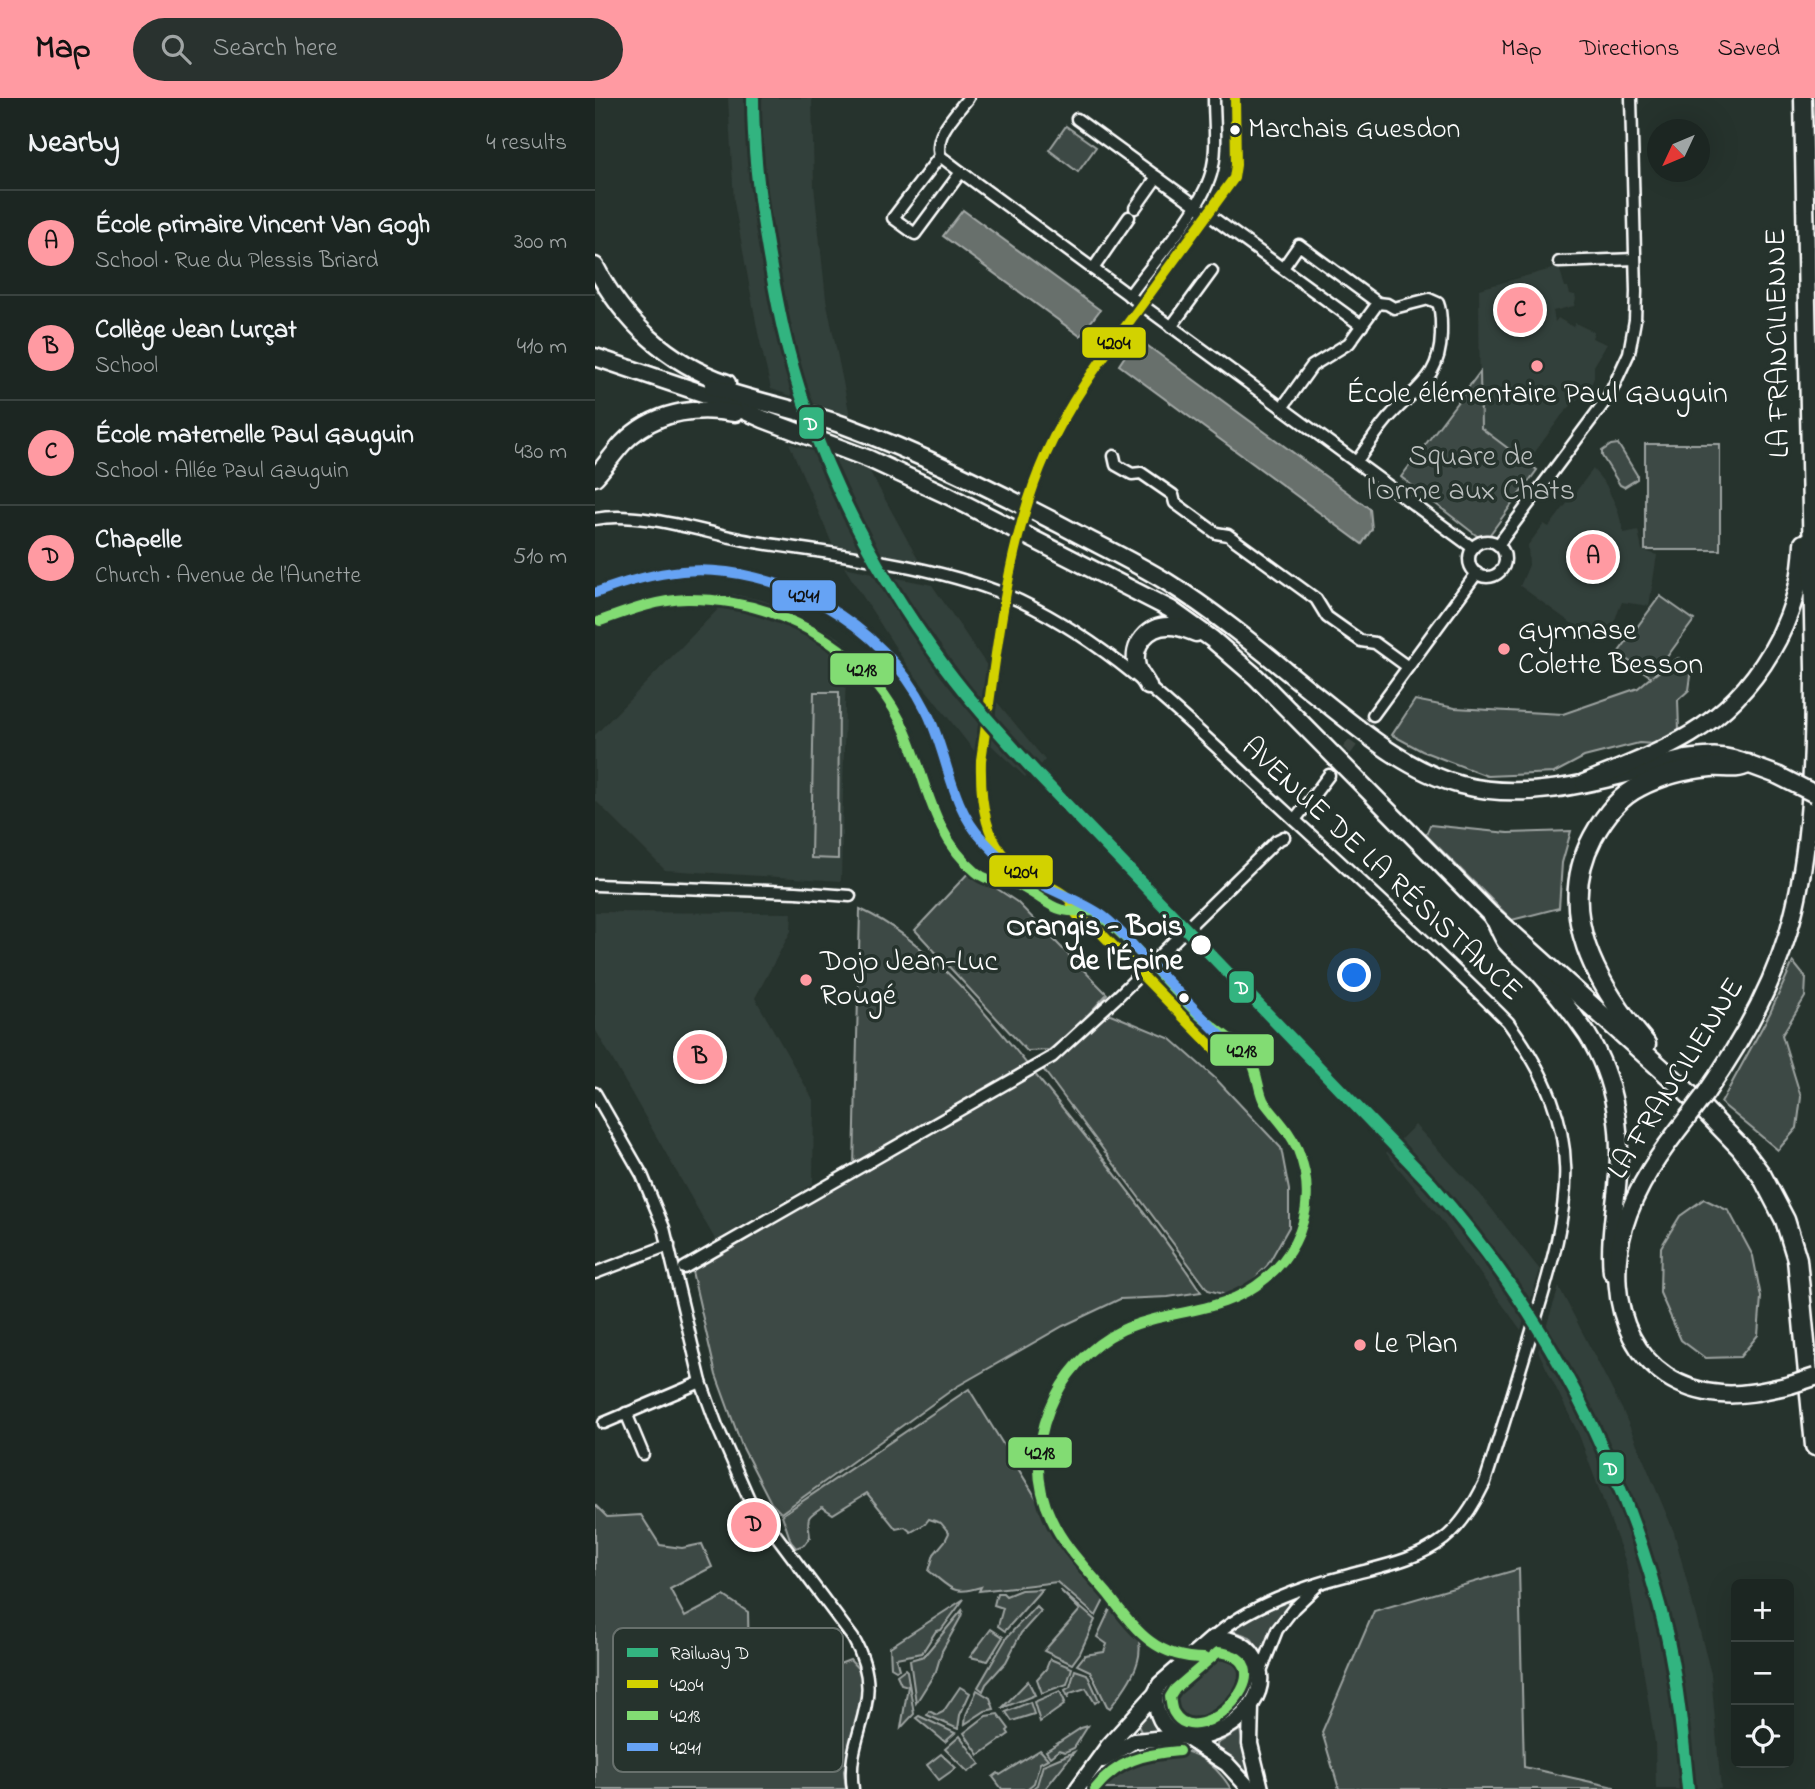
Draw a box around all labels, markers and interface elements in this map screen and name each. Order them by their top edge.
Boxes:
search box [133,18,623,81]
text: Map [35,25,91,73]
icon: search [157,30,195,68]
text: Search here [213,30,337,68]
text: Map [1501,32,1542,67]
text: Directions [1580,32,1679,67]
text: Saved [1717,32,1780,67]
place label: Marchais Guesdon [1248,110,1460,151]
north arrow [1647,119,1710,182]
text: Nearby [28,122,120,166]
marker: Marchais Guesdon [1228,123,1242,137]
text: 4 results [486,127,567,160]
text: École primaire Vincent Van Gogh [95,207,430,245]
text: A [44,226,58,259]
text: 300 m [514,226,567,259]
street label: LA FRANCILIENNE [1755,227,1803,459]
text: School · Rue du Plessis Briard [95,245,378,278]
pin: C [1497,284,1543,336]
text: Collège Jean Lurçat [95,312,297,350]
line badge: 4204 [1081,326,1147,359]
text: B [43,331,59,364]
text: 410 m [517,331,567,364]
text: 4204 [1097,331,1131,358]
text: School [95,350,158,383]
marker: École élémentaire Paul Gauguin [1529,358,1545,374]
place label: École élémentaire Paul Gauguin [1346,373,1728,417]
line badge: D [798,406,825,440]
text: D [803,412,818,439]
text: École maternelle Paul Gauguin [95,417,414,455]
text: C [45,436,57,469]
text: 430 m [514,436,567,469]
park label: Square de l'Orme aux Chats [1367,436,1575,514]
text: School · Allée Paul Gauguin [95,455,349,488]
text: Chapelle [95,522,182,560]
pin: A [1570,531,1616,583]
text: D [43,541,59,574]
text: 510 m [513,541,567,574]
text: Church · Avenue de l’Aunette [95,560,361,593]
line badge: 4241 [771,579,837,612]
text: 4241 [788,584,820,611]
place label: Gymnase Colette Besson [1518,610,1703,688]
marker: Gymnase Colette Besson [1496,641,1512,657]
line badge: 4218 [829,652,895,686]
text: 4218 [847,658,877,685]
street label: AVENUE DE LA RÉSISTANCE [1233,730,1529,1010]
line badge: 4204 [988,854,1054,888]
text: 4204 [1004,860,1038,887]
place label: Orangis - Bois de l'Épine [1006,906,1185,984]
marker: Orangis - Bois de l'Épine [1189,933,1213,957]
place label: Dojo Jean-Luc Rougé [819,941,999,1019]
your location [1337,958,1371,992]
line badge: D [1228,970,1255,1004]
street label: LA FRANCILIENNE [1597,970,1757,1188]
marker: Dojo Jean-Luc Rougé [798,972,814,988]
unlabelled marker [1177,991,1191,1005]
pin: B [677,1031,723,1083]
line badge: 4218 [1209,1033,1275,1067]
text: 4218 [1227,1039,1257,1066]
place label: Le Plan [1374,1323,1458,1367]
marker: Le Plan [1352,1337,1368,1353]
line badge: 4218 [1007,1436,1073,1469]
text: 4218 [1025,1441,1055,1468]
line badge: D [1598,1451,1625,1485]
text: D [1603,1457,1618,1484]
pin: D [731,1499,777,1551]
map controls [1731,1579,1794,1768]
button: + [1731,1579,1794,1642]
legend [613,1628,843,1772]
text: Railway D [670,1641,749,1669]
button: − [1731,1642,1794,1705]
text: 4204 [670,1673,703,1700]
text: 4218 [670,1704,700,1731]
button: locate [1731,1705,1794,1768]
text: 4241 [670,1736,701,1763]

